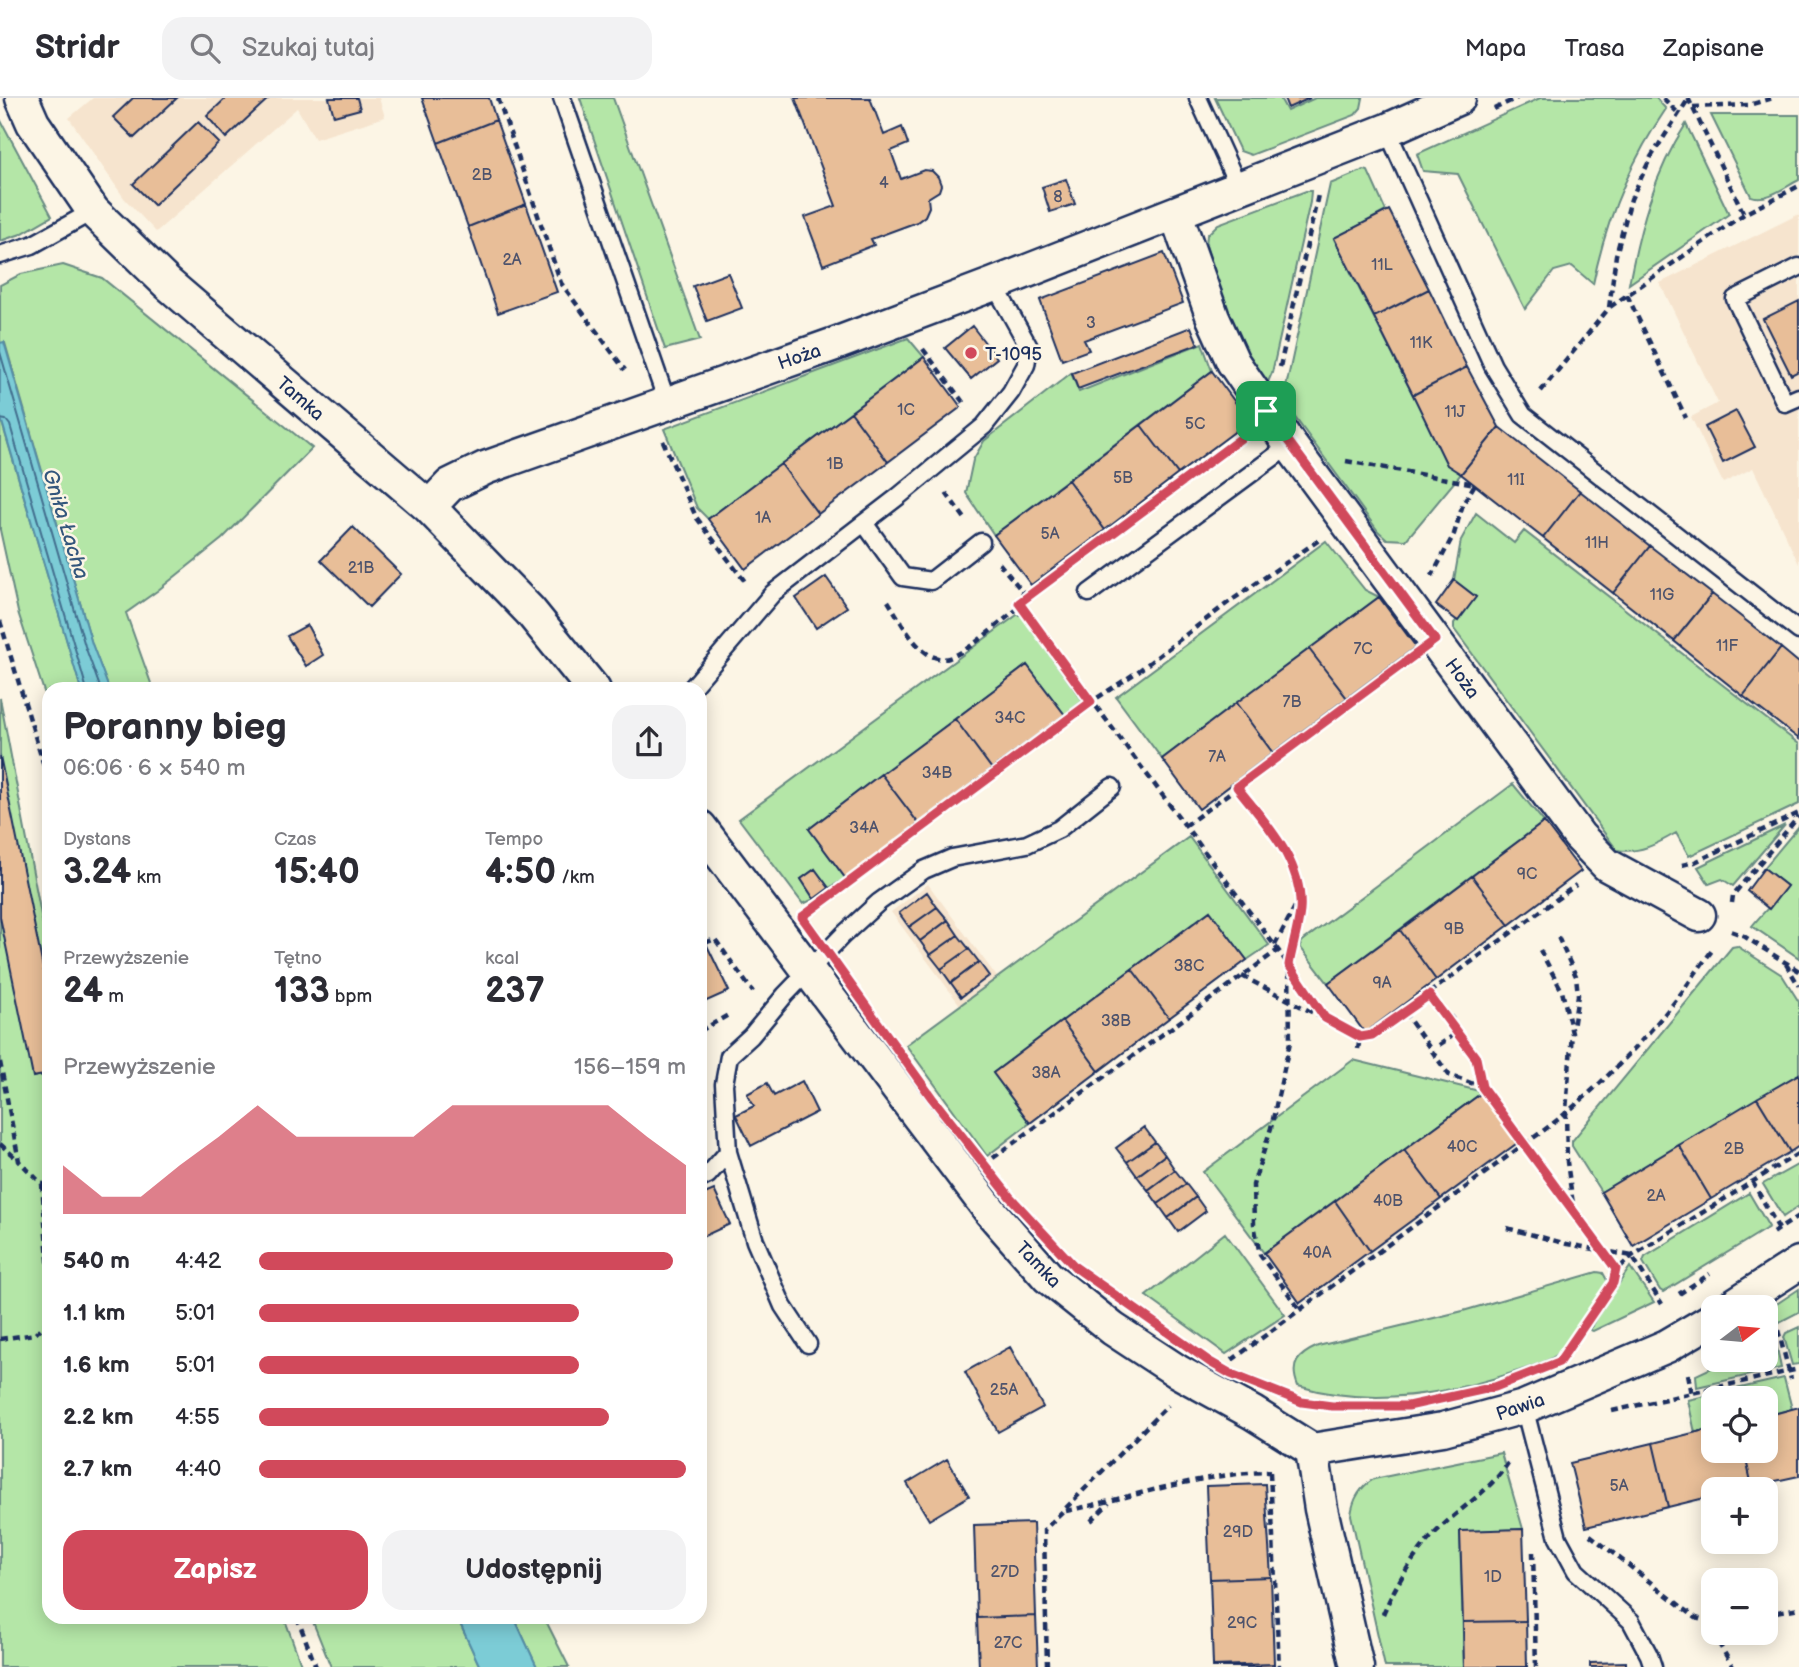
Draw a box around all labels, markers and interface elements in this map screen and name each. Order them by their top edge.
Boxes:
search box [162,17,652,80]
text: Stridr [35,28,120,68]
icon: search [186,29,224,67]
text: Szukaj tutaj [242,33,375,64]
text: Mapa [1465,34,1526,63]
text: Trasa [1564,34,1625,63]
text: Zapisane [1663,34,1764,63]
house number: 2B [472,166,492,185]
house number: 4 [879,174,889,193]
house number: 8 [1053,188,1063,207]
house number: 2A [502,251,522,270]
house number: 11L [1371,256,1394,275]
house number: 3 [1086,314,1096,333]
house number: 11K [1410,334,1433,353]
street label: Hoża [775,339,824,375]
place label: T-1095 [985,343,1042,366]
marker: T-1095 [963,345,979,361]
street label: Tamka [271,372,329,426]
pin [1236,381,1296,441]
icon: arrive [1247,392,1285,430]
house number: 1C [897,401,915,420]
house number: 11J [1444,403,1466,422]
house number: 5C [1185,415,1205,434]
house number: 1B [826,455,844,474]
water label: Gniła Łacha [37,466,94,582]
house number: 5B [1113,469,1133,488]
house number: 11I [1507,471,1525,490]
house number: 1A [755,509,771,528]
house number: 5A [1041,525,1060,544]
house number: 11H [1585,534,1609,553]
house number: 21B [348,559,374,578]
house number: 11G [1650,586,1674,605]
house number: 11F [1716,637,1738,656]
house number: 7C [1353,640,1373,659]
street label: Hoża [1439,654,1484,704]
house number: 7B [1283,693,1301,712]
text: Poranny bieg [63,705,287,750]
button: share [612,705,686,779]
house number: 34C [995,709,1025,728]
house number: 7A [1208,748,1226,767]
text: 06:06 · 6 × 540 m [63,754,246,782]
house number: 34B [922,764,952,783]
house number: 34A [849,819,879,838]
text: Dystans [63,828,131,851]
text: Czas [274,828,317,851]
text: Tempo [485,828,543,851]
text: 3.24 [63,851,131,894]
text: 15:40 [274,851,360,894]
text: 4:50 [485,851,556,894]
house number: 9C [1517,865,1537,884]
text: km [131,866,162,889]
text: /km [556,866,595,889]
house number: 9B [1444,920,1464,939]
text: Przewyższenie [63,947,189,970]
text: Tętno [274,947,322,970]
text: kcal [485,947,519,970]
house number: 38C [1174,957,1204,976]
text: 24 [63,970,103,1013]
text: 133 [274,970,330,1013]
text: 237 [485,970,545,1013]
house number: 9A [1372,974,1392,993]
text: m [103,985,124,1008]
text: bpm [330,985,372,1008]
house number: 38B [1101,1012,1131,1031]
text: Przewyższenie [63,1053,216,1081]
text: 156–159 m [574,1053,686,1081]
house number: 38A [1032,1064,1061,1083]
house number: 40C [1447,1138,1477,1157]
house number: 2B [1724,1140,1744,1159]
house number: 2A [1646,1187,1666,1206]
house number: 40B [1373,1192,1403,1211]
street label: Tamka [1010,1237,1066,1293]
house number: 40A [1303,1244,1332,1263]
text: 540 m [63,1247,130,1275]
text: 4:42 [175,1247,221,1275]
north arrow [1701,1295,1778,1372]
map controls [1701,1295,1778,1645]
text: 1.1 km [63,1299,125,1327]
text: 5:01 [175,1299,215,1327]
text: 1.6 km [63,1351,130,1379]
text: 5:01 [175,1351,215,1379]
house number: 25A [990,1381,1018,1400]
button: locate [1701,1386,1778,1463]
street label: Pawia [1493,1388,1548,1426]
text: 2.2 km [63,1403,134,1431]
text: 4:55 [175,1403,220,1431]
text: 2.7 km [63,1455,132,1483]
text: 4:40 [175,1455,221,1483]
house number: 5A [1610,1477,1629,1496]
button: + [1701,1477,1778,1554]
house number: 29D [1223,1523,1253,1542]
button: Zapisz [63,1530,368,1610]
button: Udostępnij [382,1530,686,1610]
house number: 27D [991,1563,1019,1582]
house number: 1D [1484,1568,1502,1587]
button: − [1701,1568,1778,1645]
house number: 29C [1227,1614,1257,1633]
house number: 27C [994,1634,1022,1653]

